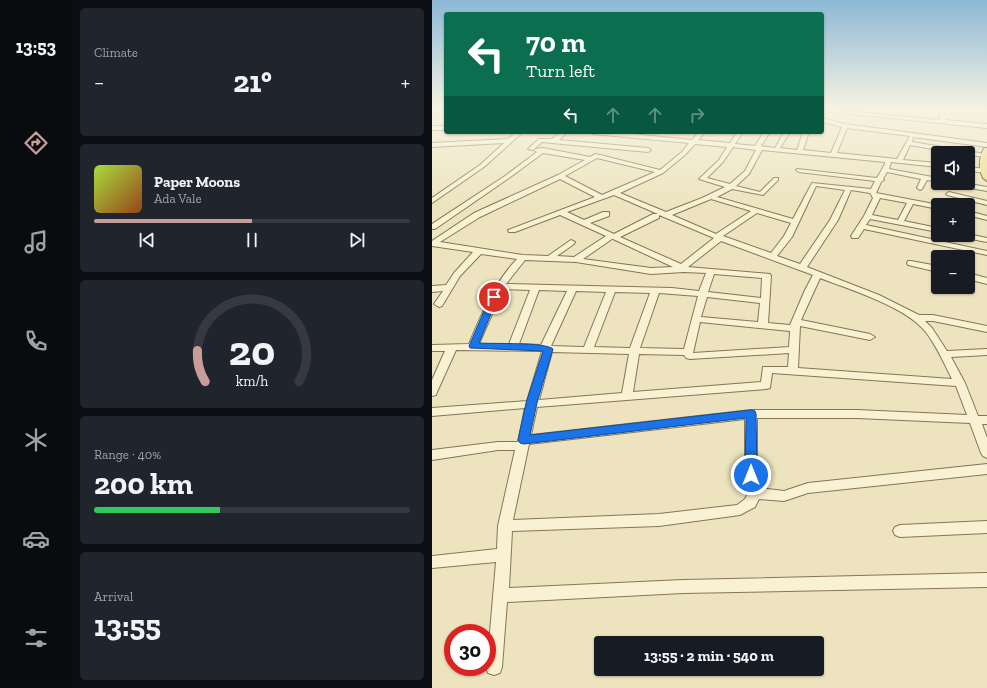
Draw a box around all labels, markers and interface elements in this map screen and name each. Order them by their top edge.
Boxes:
text: 70 m [526,26,586,59]
icon: left [460,28,512,80]
text: 13:53 [16,36,56,58]
text: Climate [94,45,138,60]
text: Turn left [526,60,595,82]
text: 21° [233,64,272,100]
text: − [94,69,104,96]
text: + [401,69,410,96]
icon: left [560,104,582,126]
icon: ahead [602,104,624,126]
icon: ahead [644,104,666,126]
icon: right [686,104,708,126]
icon: directions [22,129,50,157]
map controls [931,146,975,294]
button: sound [931,146,975,190]
text: Paper Moons [154,173,240,191]
text: Ada Vale [154,191,202,206]
button: + [931,198,975,242]
icon: music [22,228,50,256]
icon: previous [136,229,158,251]
icon: pause [241,229,263,251]
icon: next [346,229,368,251]
button: − [931,250,975,294]
pin [477,280,511,314]
icon: arrive [483,286,505,308]
text: 20 [229,326,275,376]
icon: phone [22,327,50,355]
text: km/h [236,373,268,390]
icon: climate [22,426,50,454]
text: Range · 40% [94,447,161,462]
position arrow [730,454,772,496]
text: 200 km [94,466,193,502]
icon: car [22,525,50,553]
text: Arrival [94,589,133,604]
text: 13:55 [94,608,161,644]
icon: filters [22,624,50,652]
speed limit sign: 30 [444,624,496,676]
text: 13:55 · 2 min · 540 m [644,647,774,665]

